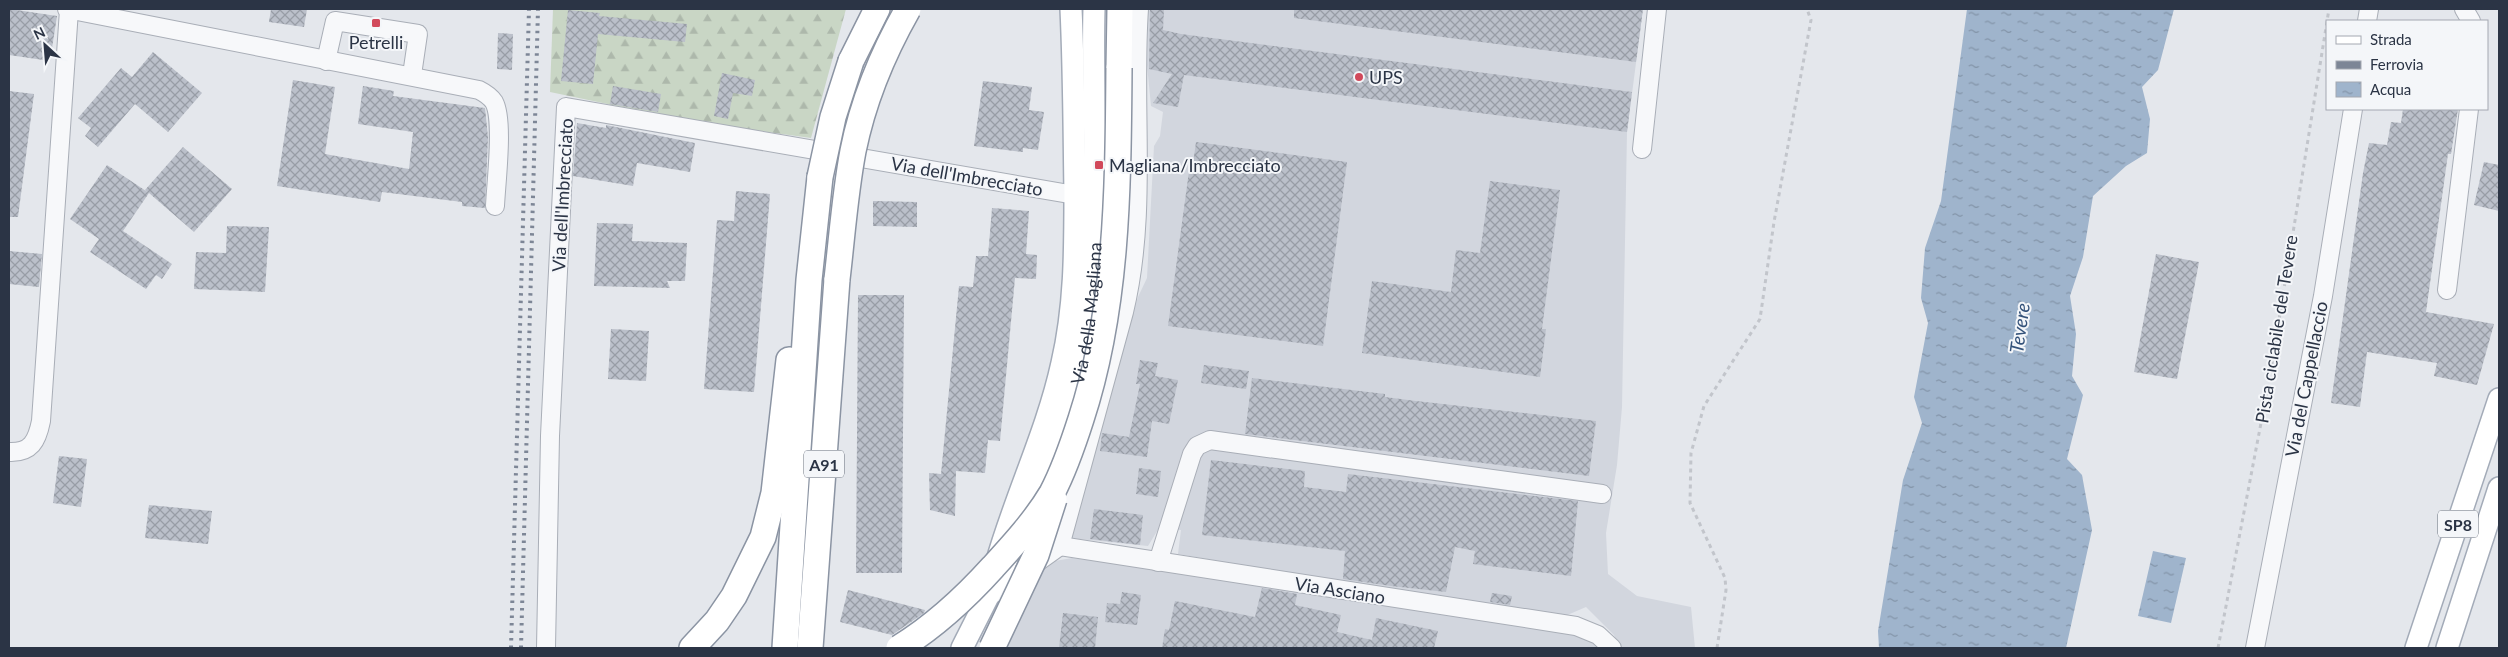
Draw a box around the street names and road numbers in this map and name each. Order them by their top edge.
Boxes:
street label: Via dell'Imbrecciato [547,117,577,273]
street label: Via dell'Imbrecciato [889,152,1045,200]
street label: Pista ciclabile del Tevere [2250,233,2302,425]
street label: Via della Magliana [1066,242,1106,387]
street label: Via del Cappellaccio [2280,299,2332,459]
road number: A91 [804,450,844,478]
road number: SP8 [2438,510,2478,538]
street label: Via Asciano [1293,572,1387,608]

